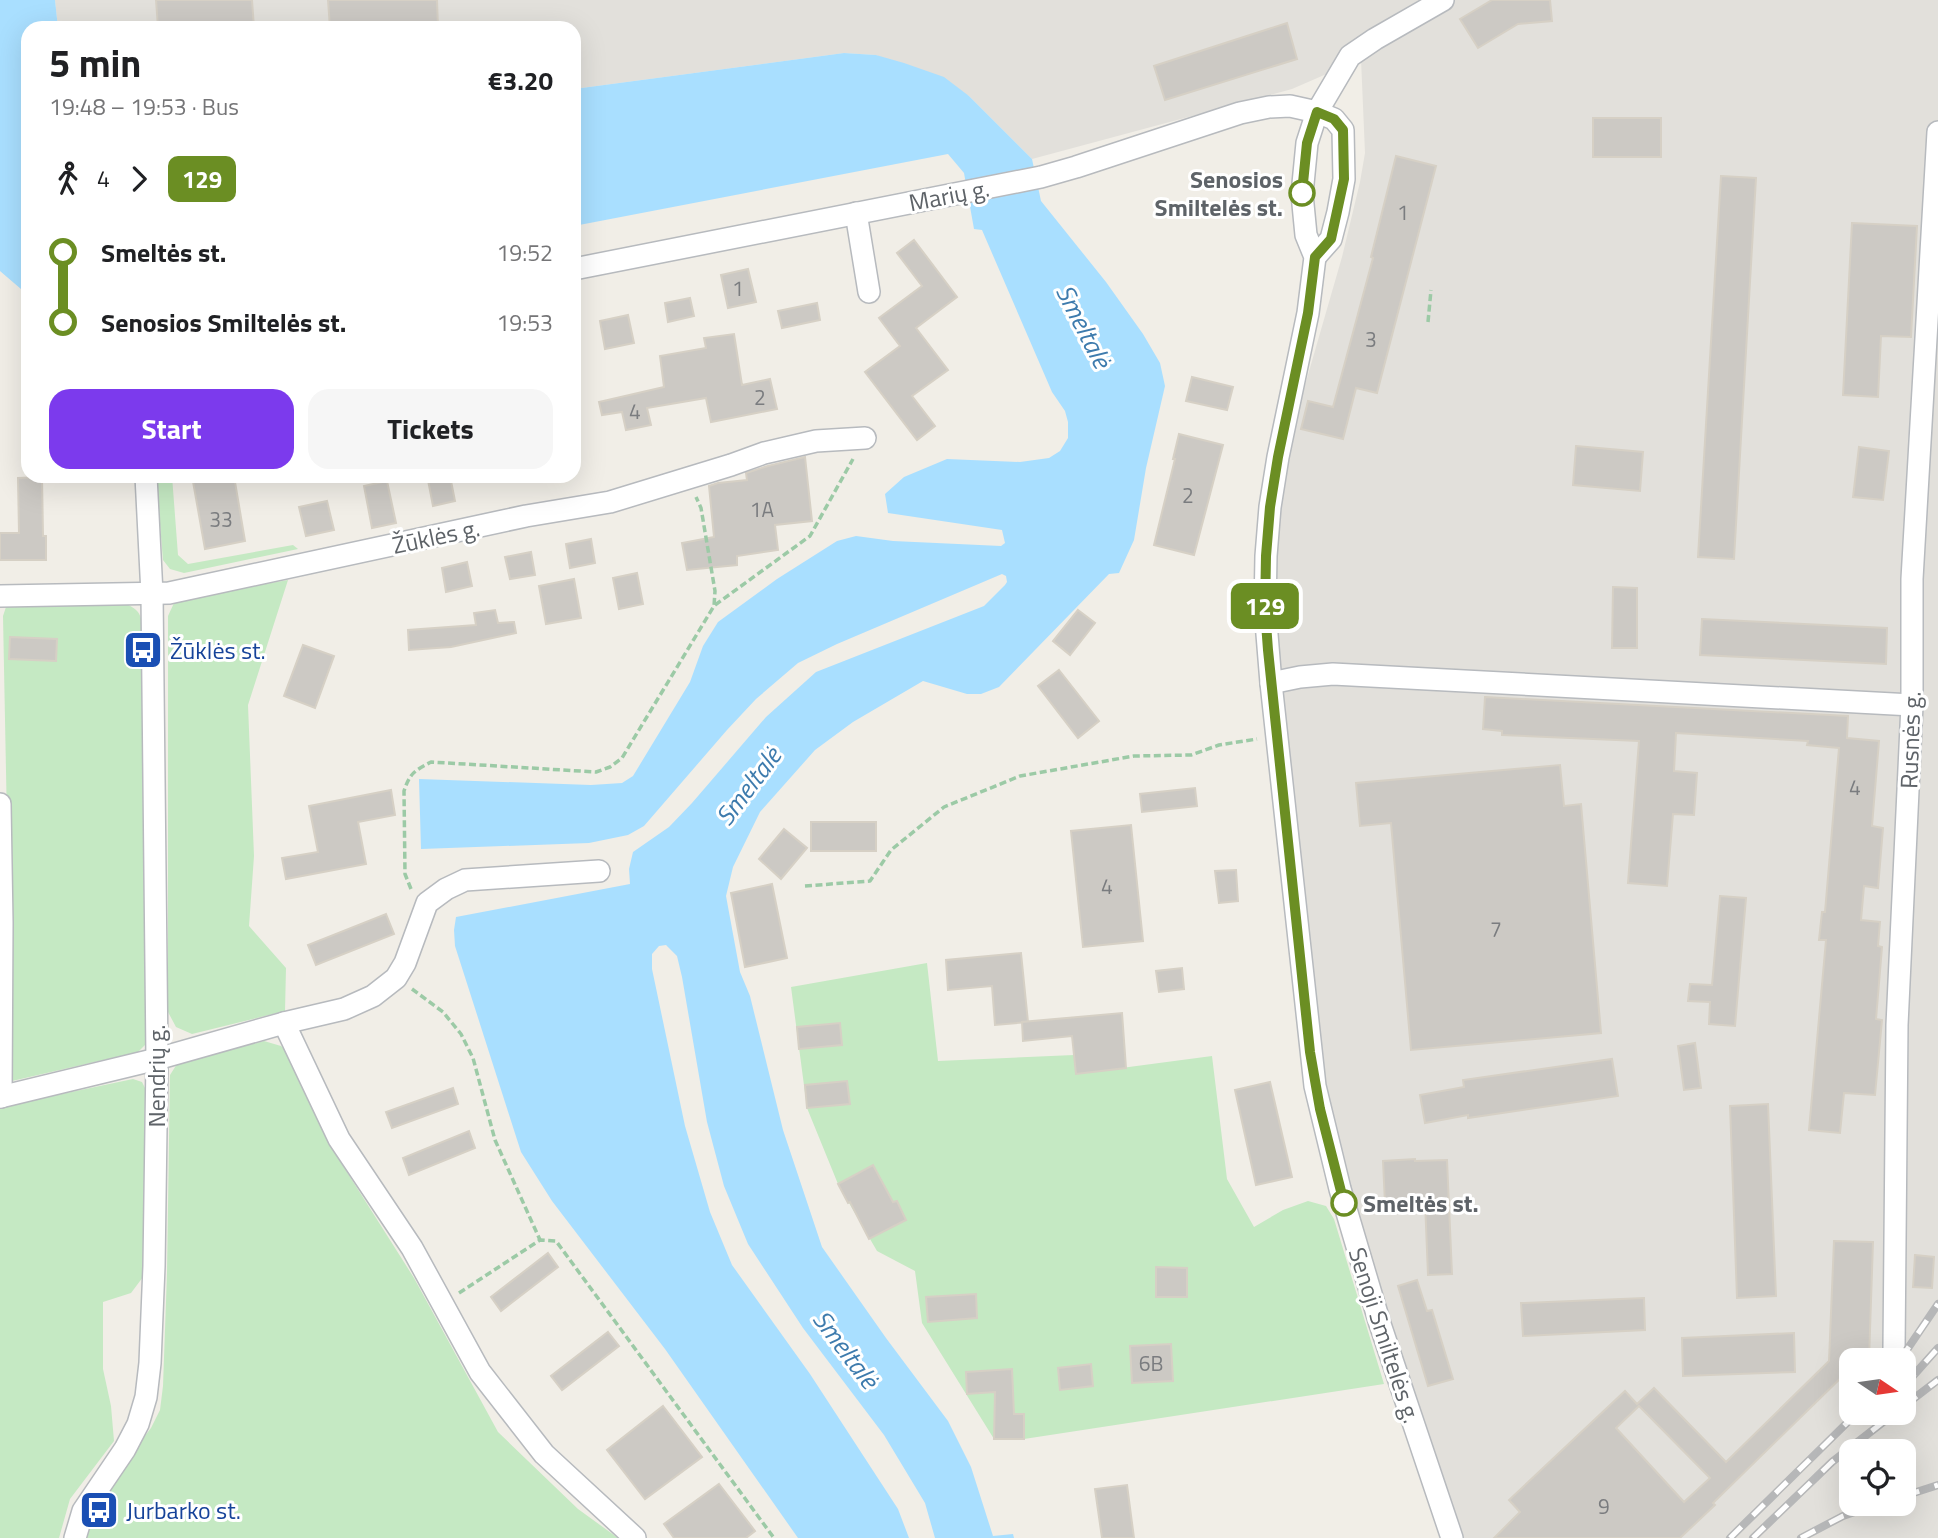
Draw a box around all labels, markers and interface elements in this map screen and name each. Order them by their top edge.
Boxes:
text: 5 min [49,34,141,92]
text: €3.20 [488,61,553,100]
text: 19:48 – 19:53 · Bus [49,89,239,124]
icon: walk [49,160,87,198]
icon: forward [120,160,158,198]
text: 4 [97,161,110,196]
text: 129 [182,161,222,197]
place label: Senosios Smiltelės st. [1155,161,1283,225]
street label: Marių g. [906,170,992,220]
marker: Senosios Smiltelės st. [1289,180,1315,206]
house number: 1 [1397,196,1409,228]
text: Smeltės st. [101,233,226,272]
text: 19:52 [496,235,553,270]
house number: 1 [732,272,744,304]
water label: Smeltalė [1046,277,1123,377]
text: Senosios Smiltelės st. [101,303,347,342]
text: 19:53 [496,305,553,340]
house number: 3 [1365,323,1377,355]
house number: 2 [754,381,766,413]
button: Start [49,389,294,469]
button: Tickets [308,389,553,469]
house number: 4 [629,395,641,427]
house number: 2 [1182,479,1194,511]
house number: 1A [750,493,775,525]
house number: 33 [209,503,233,535]
street label: Žūklės g. [389,509,483,563]
line badge: 129 [1225,583,1305,629]
text: 129 [1245,588,1285,624]
bus stop icon: Žūklės st. [122,629,164,671]
place label: Žūklės st. [170,632,266,668]
street label: Rusnės g. [1890,691,1930,789]
water label: Smeltalė [705,737,792,834]
house number: 4 [1849,771,1861,803]
house number: 4 [1101,870,1113,902]
house number: 7 [1490,913,1502,945]
street label: Nendrių g. [138,1025,174,1127]
place label: Smeltės st. [1363,1185,1479,1221]
marker: Smeltės st. [1331,1190,1357,1216]
street label: Senoji Smiltelės g. [1340,1243,1430,1427]
water label: Smeltalė [803,1301,890,1398]
house number: 6B [1139,1347,1163,1379]
north arrow [1839,1348,1916,1424]
map controls [1839,1348,1916,1516]
button: locate [1839,1439,1916,1516]
bus stop icon: Jurbarko st. [78,1489,120,1531]
house number: 9 [1598,1490,1610,1522]
place label: Jurbarko st. [126,1492,241,1528]

